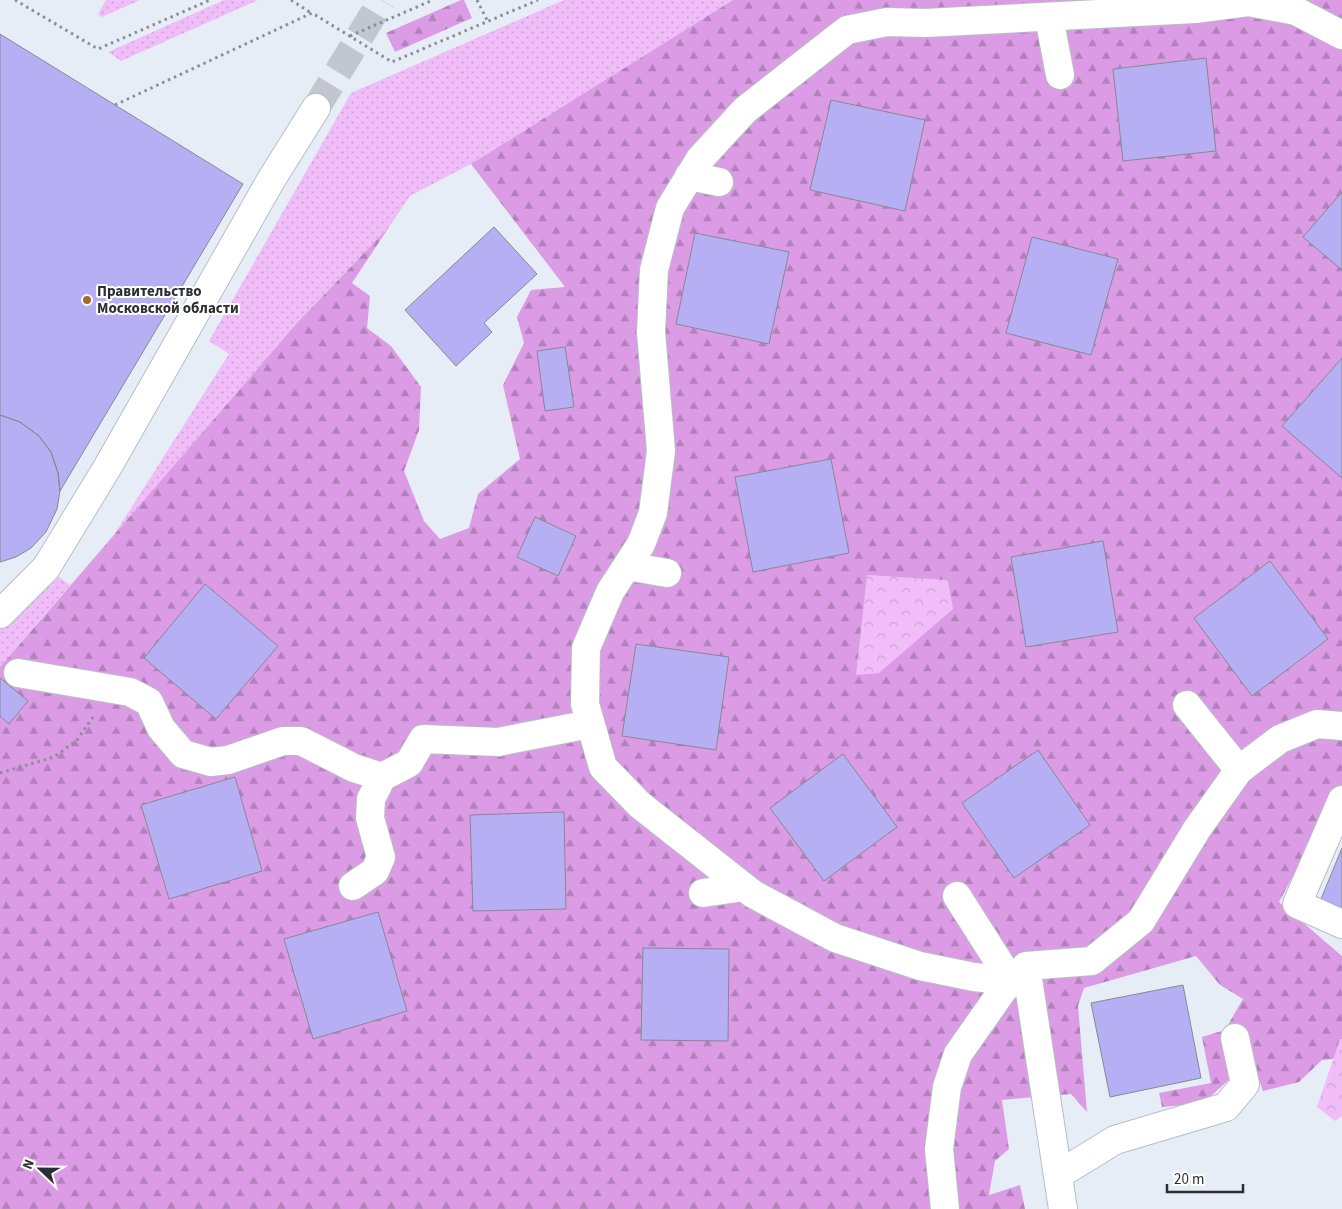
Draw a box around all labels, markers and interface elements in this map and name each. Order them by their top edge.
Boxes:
place label: Правительство Московской области [97,281,239,319]
marker: Правительство Московской области [81,294,93,306]
north arrow [15,1144,65,1194]
text: N [18,1156,40,1173]
scale bar [1167,1162,1243,1194]
text: 20 m [1174,1169,1204,1190]

